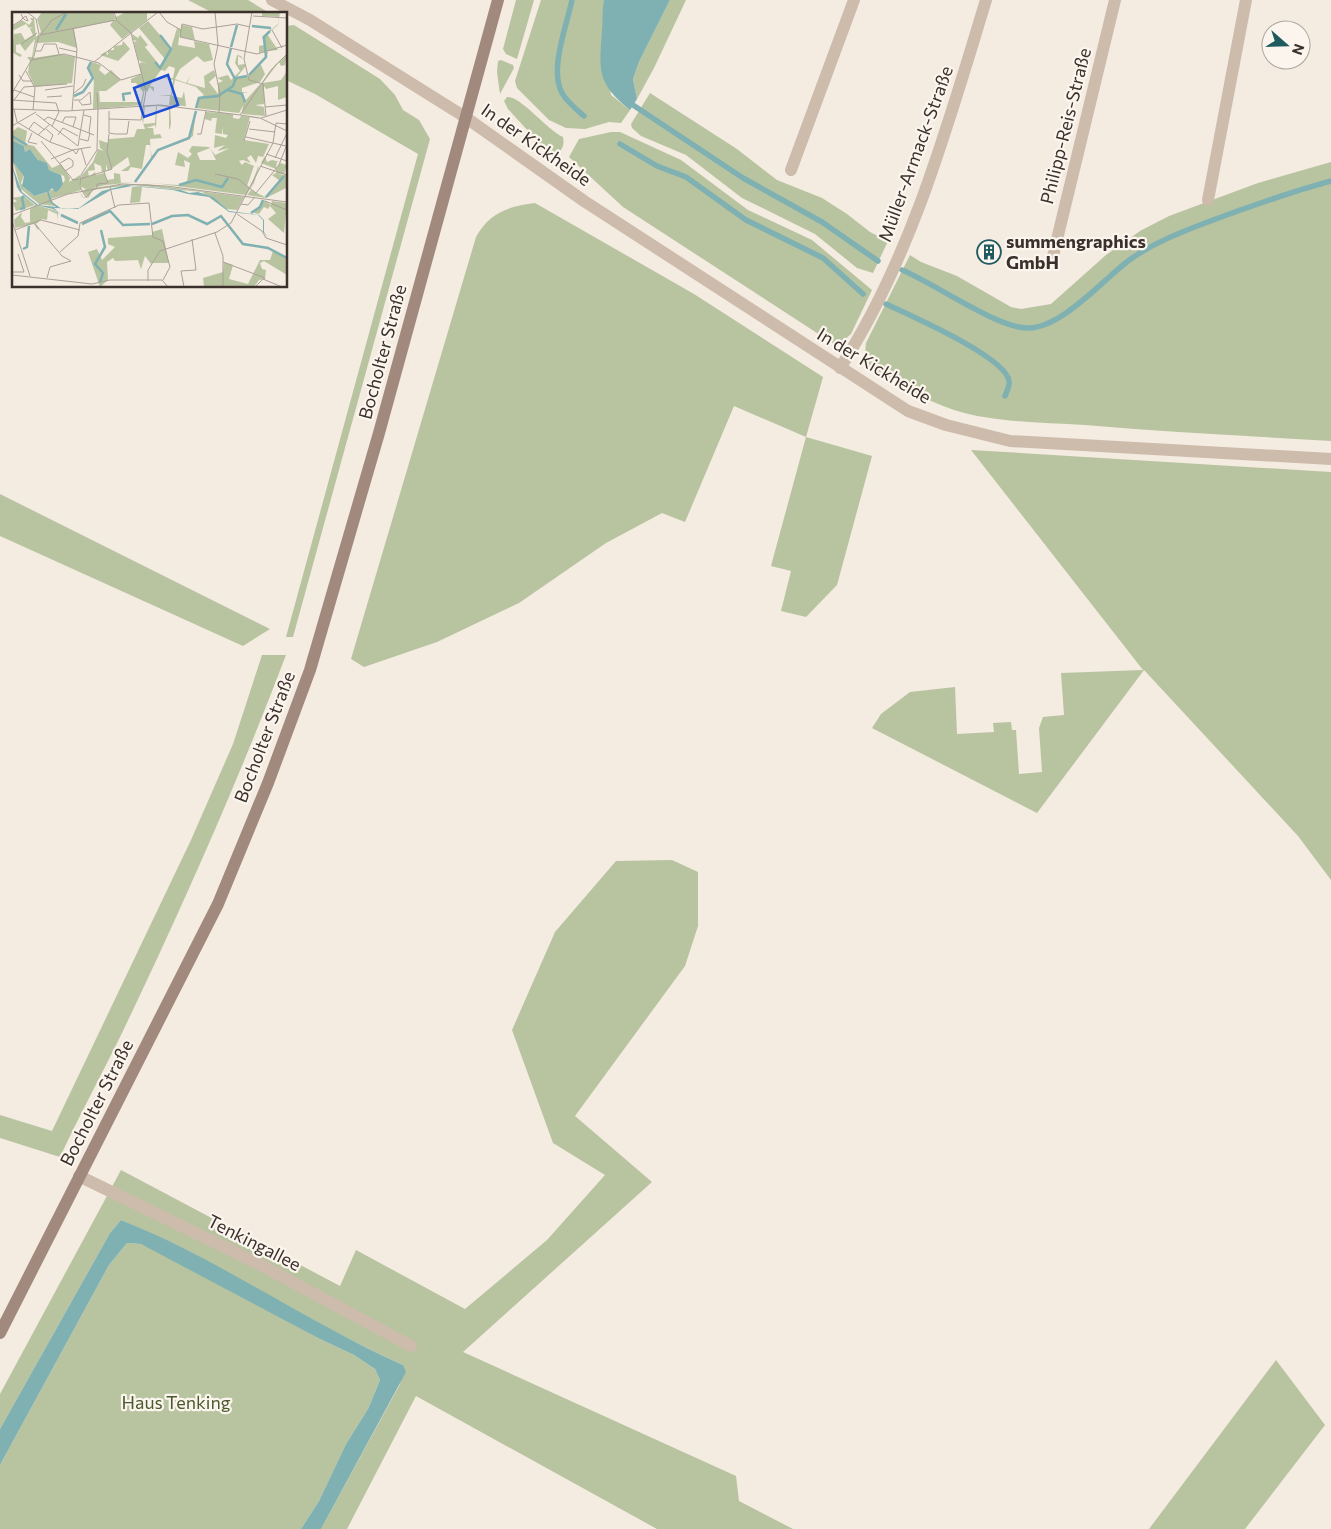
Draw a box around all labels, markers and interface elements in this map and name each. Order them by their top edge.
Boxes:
inset map [12,12,288,288]
north arrow [1261,20,1311,70]
text: N [1289,42,1308,57]
street label: Philipp-Reis-Straße [1035,45,1095,206]
street label: Müller-Armack-Straße [873,63,957,245]
street label: In der Kickheide [477,98,596,190]
place label: summengraphics GmbH [1006,230,1146,273]
building icon: summengraphics GmbH [976,239,1002,265]
street label: Bocholter Straße [353,282,411,422]
street label: In der Kickheide [814,322,935,408]
street label: Bocholter Straße [229,668,299,805]
street label: Bocholter Straße [55,1036,137,1169]
street label: Tenkingallee [204,1209,305,1275]
park label: Haus Tenking [121,1391,231,1413]

